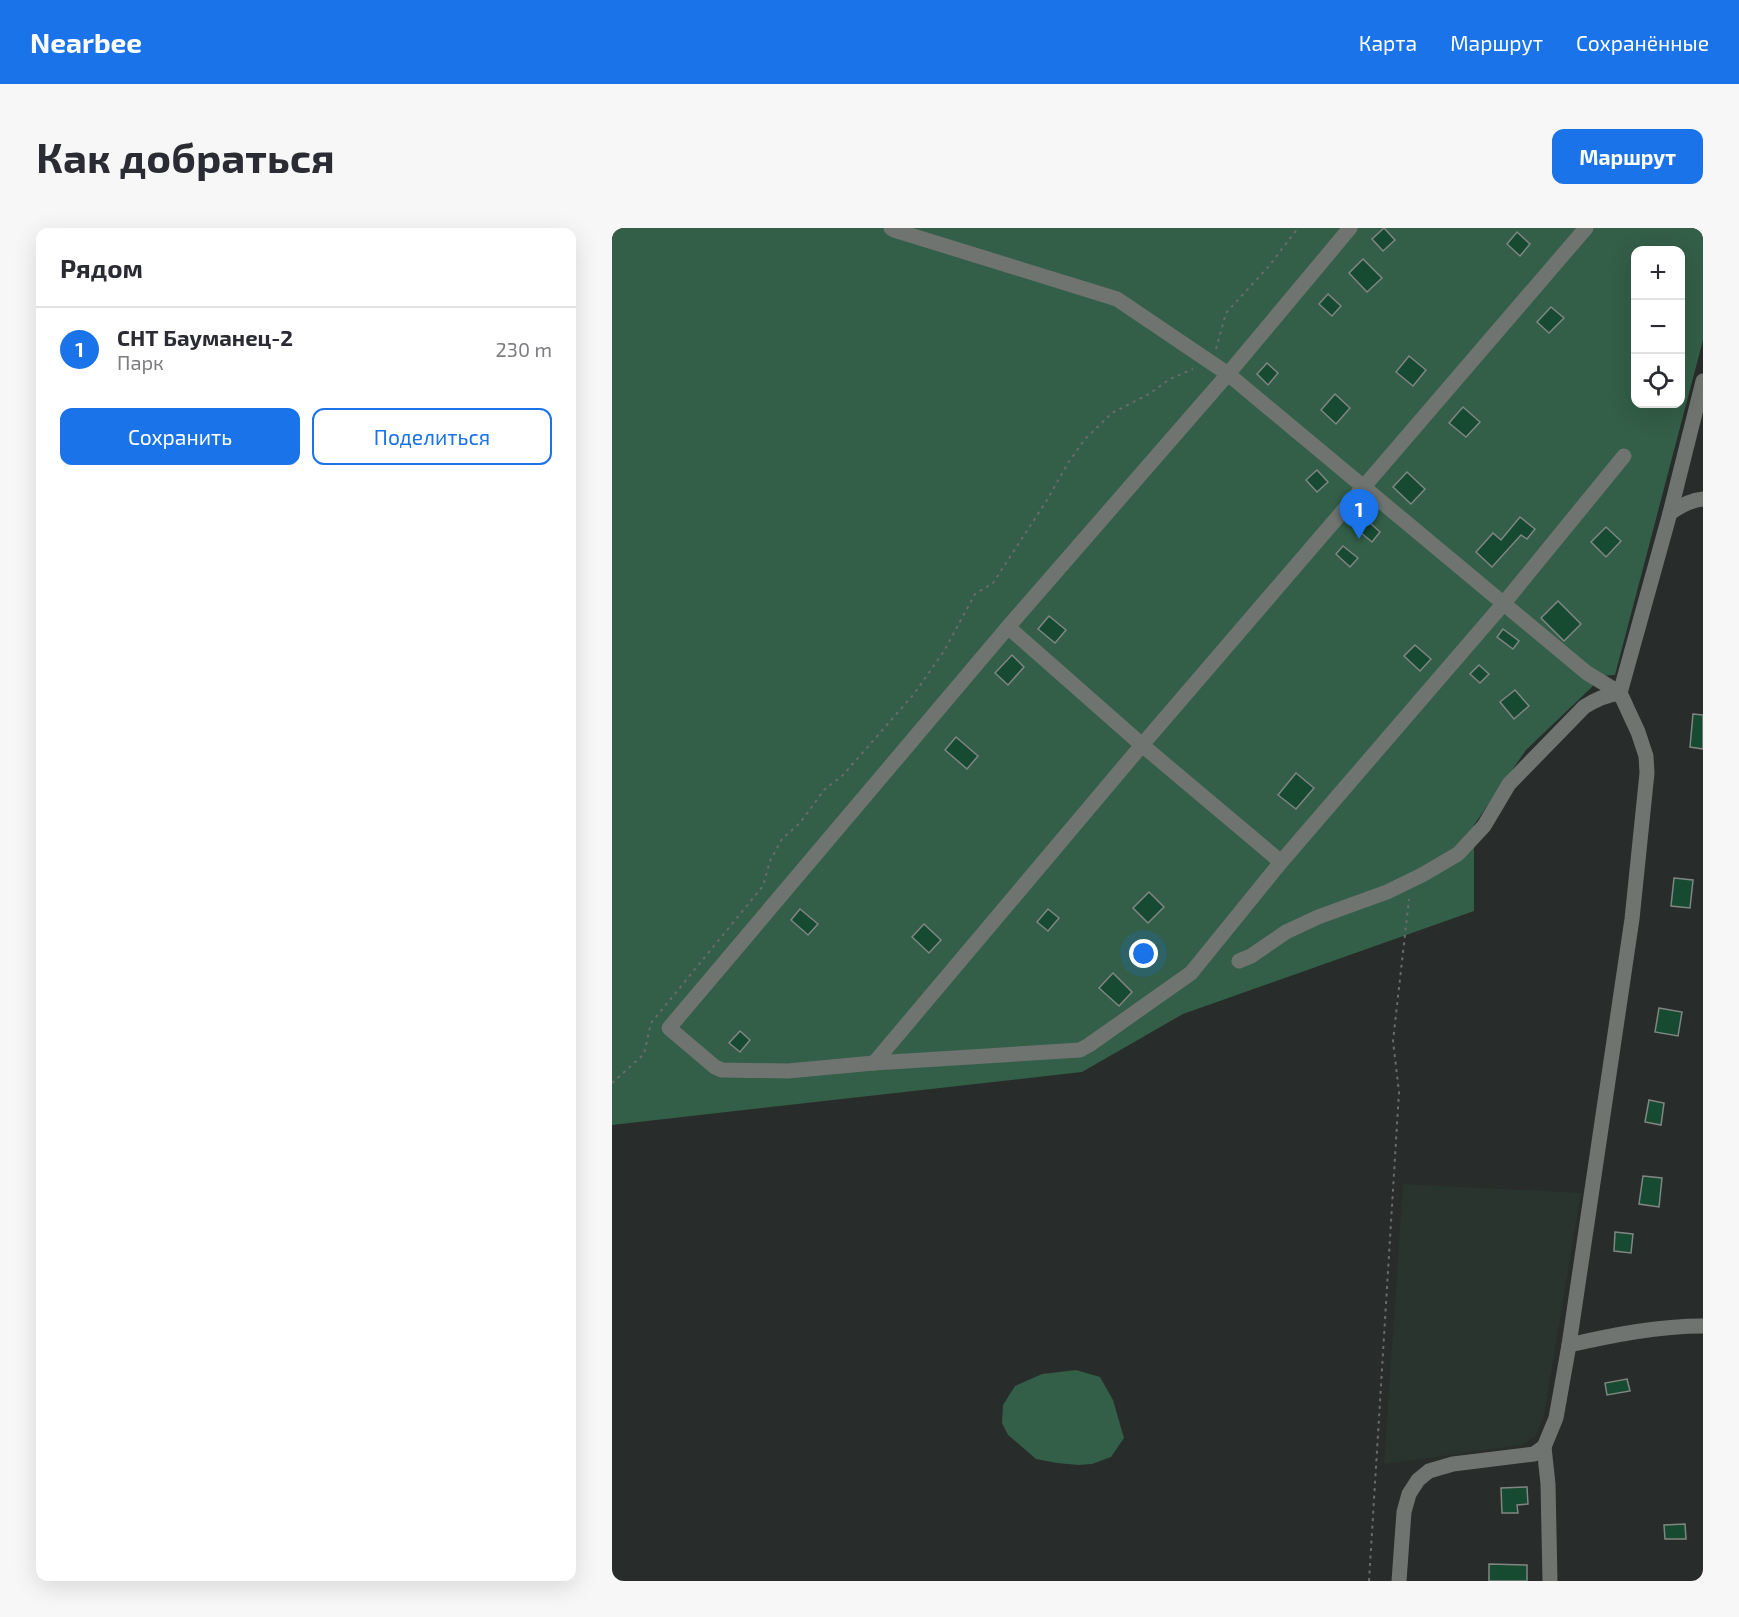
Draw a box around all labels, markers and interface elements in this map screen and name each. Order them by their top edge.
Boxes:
text: Nearbee [30,25,142,59]
text: Карта [1359,30,1417,55]
text: Маршрут [1450,30,1543,55]
text: Сохранённые [1576,30,1709,55]
button: Маршрут [1552,129,1703,184]
text: Как добраться [36,131,335,181]
map controls [1631,246,1685,408]
button: + [1631,246,1685,300]
text: Рядом [60,252,143,283]
button: − [1631,300,1685,354]
text: СНТ Бауманец-2 [117,324,293,350]
text: 1 [75,337,84,361]
text: 230 m [496,337,552,361]
text: Парк [117,350,164,374]
button: locate [1631,354,1685,408]
button: Сохранить [60,408,300,465]
button: Поделиться [312,408,552,465]
pin: 1 [1340,490,1378,539]
your location [1129,939,1158,968]

